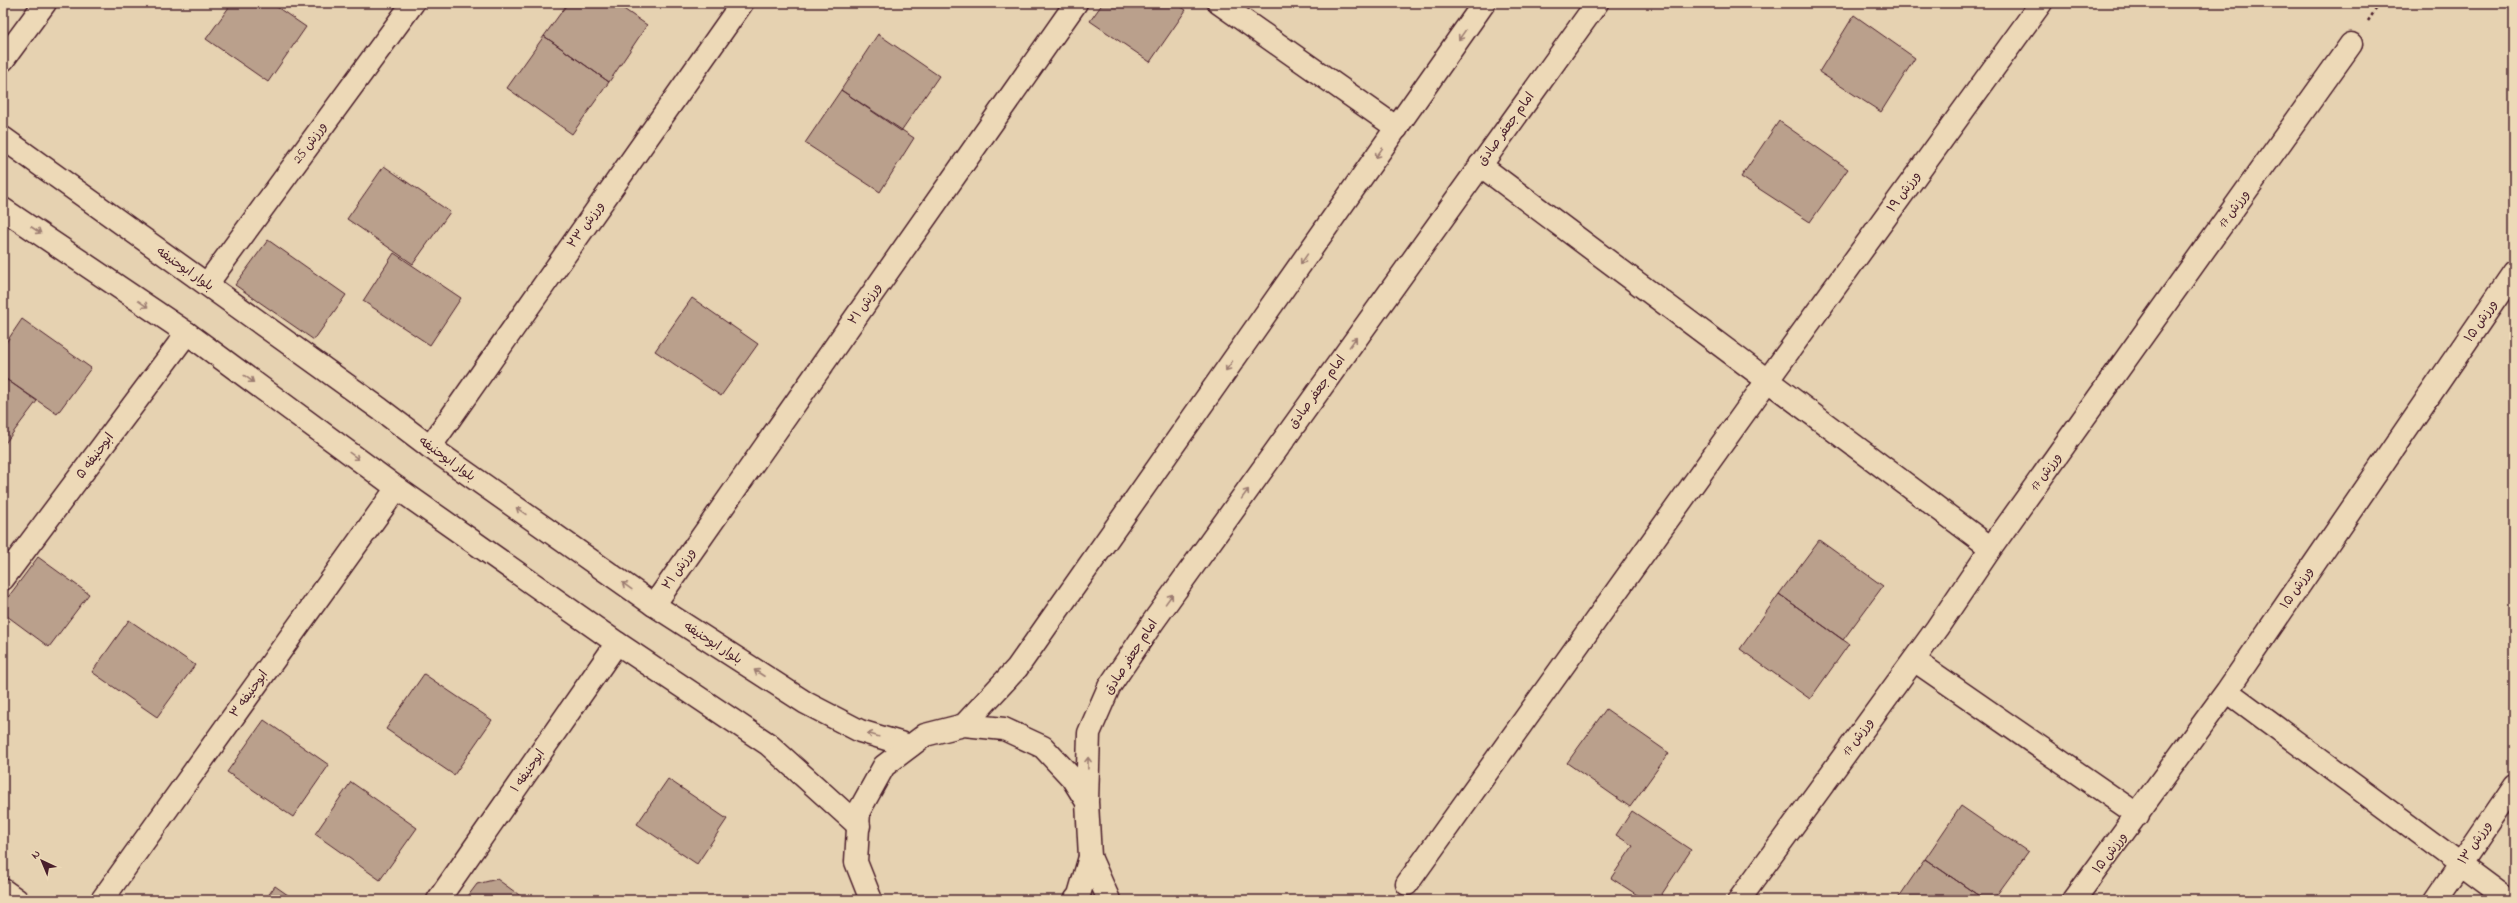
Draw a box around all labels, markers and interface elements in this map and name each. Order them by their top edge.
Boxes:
one-way arrow [1458,29,1466,40]
street label: امام جعفر صادق [1473,88,1539,170]
street label: ورزش 25 [288,118,332,168]
one-way arrow [1375,147,1383,158]
street label: ورزش ۱۹ [1883,168,1925,216]
street label: ورزش 17 [2214,186,2254,232]
street label: ورزش ۲۳ [563,198,609,252]
one-way arrow [30,227,42,235]
street label: بلوار ابوحنیفه [152,242,218,296]
one-way arrow [1300,254,1308,265]
street label: ورزش ۲۱ [844,279,886,329]
street label: ورزش ۱۵ [2460,296,2502,346]
one-way arrow [137,300,148,308]
one-way arrow [1349,337,1357,348]
street label: امام جعفر صادق [1284,351,1350,433]
one-way arrow [1225,360,1233,371]
one-way arrow [243,375,254,383]
street label: ابوحنیفه ۵ [71,429,119,483]
street label: بلوار ابوحنیفه [415,432,479,486]
street label: ورزش 17 [2026,449,2066,495]
one-way arrow [348,452,359,460]
one-way arrow [1241,488,1249,499]
one-way arrow [516,507,527,515]
street label: ورزش ۲۱ [658,544,700,594]
street label: ورزش ۱۵ [2276,563,2318,613]
one-way arrow [622,582,633,590]
one-way arrow [1165,594,1173,605]
street label: امام جعفر صادق [1099,615,1163,699]
street label: بلوار ابوحنیفه [680,617,746,669]
street label: ابوحنیفه ۳ [225,666,273,722]
one-way arrow [754,669,765,677]
street label: ورزش 17 [1838,714,1878,760]
one-way arrow [867,731,880,738]
street label: ابوحنیفه ۱ [506,745,550,797]
one-way arrow [1084,757,1092,770]
street label: ورزش ۱۳ [2453,817,2497,869]
street label: ورزش ۱۵ [2088,828,2132,878]
north arrow [22,841,62,881]
text: N [28,846,44,863]

